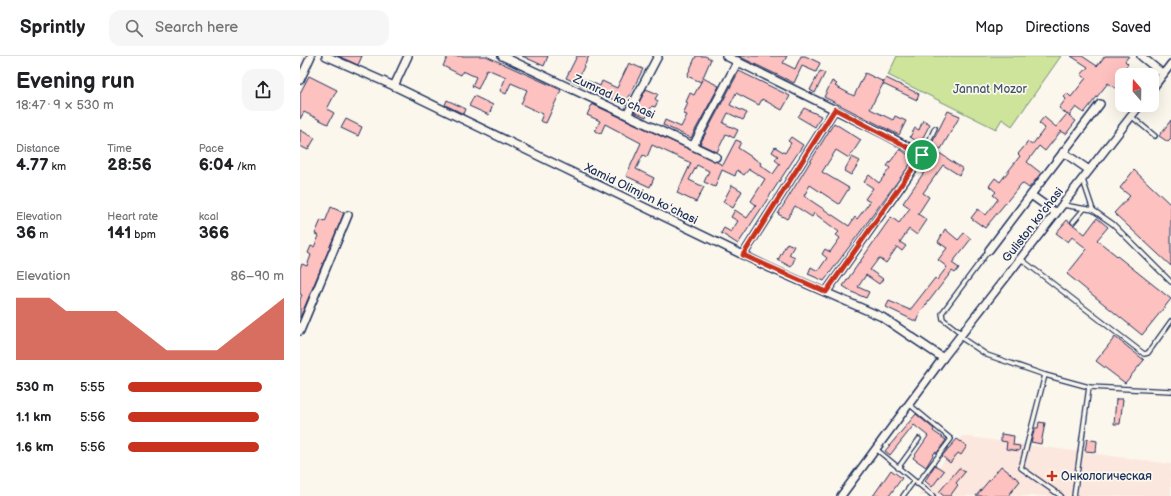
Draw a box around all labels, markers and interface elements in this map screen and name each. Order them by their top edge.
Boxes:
search box [109,10,389,46]
text: Sprintly [20,16,85,39]
icon: search [123,17,145,39]
text: Search here [155,18,238,37]
text: Map [975,19,1003,36]
text: Directions [1025,19,1090,36]
text: Saved [1112,19,1151,36]
text: Evening run [16,68,135,95]
north arrow [1115,68,1159,112]
map controls [1115,68,1159,112]
button: share [242,69,284,111]
street label: Zumrad koʻchasi [570,71,657,123]
park label: Jannat Mozor [953,82,1028,97]
text: 18:47 · 9 × 530 m [16,97,114,113]
pin [905,138,939,172]
text: Distance [16,142,60,155]
text: Time [107,142,132,155]
text: Pace [199,142,224,155]
icon: arrive [911,144,933,166]
text: 4.77 [16,155,49,175]
text: 28:56 [107,155,152,175]
text: 6:04 [199,155,234,175]
text: km [49,160,66,173]
text: /km [234,160,256,173]
street label: Xamid Olimjon koʻchasi [581,160,700,228]
street label: Guliston ko'chasi [999,185,1067,265]
text: Elevation [16,210,62,223]
text: Heart rate [107,210,158,223]
text: kcal [199,210,218,223]
text: 36 [16,223,36,243]
text: 141 [107,223,131,243]
text: 366 [199,223,229,243]
text: m [36,228,48,241]
text: bpm [131,228,156,241]
text: Elevation [16,268,70,284]
text: 86–90 m [230,268,284,284]
text: 530 m [16,379,54,395]
text: 5:55 [80,379,105,395]
text: 1.1 km [16,409,51,425]
text: 5:56 [80,409,105,425]
text: 1.6 km [16,439,54,455]
text: 5:56 [80,439,105,455]
place label: Онкологическая [1061,469,1152,484]
marker: Онкологическая [1046,470,1058,482]

